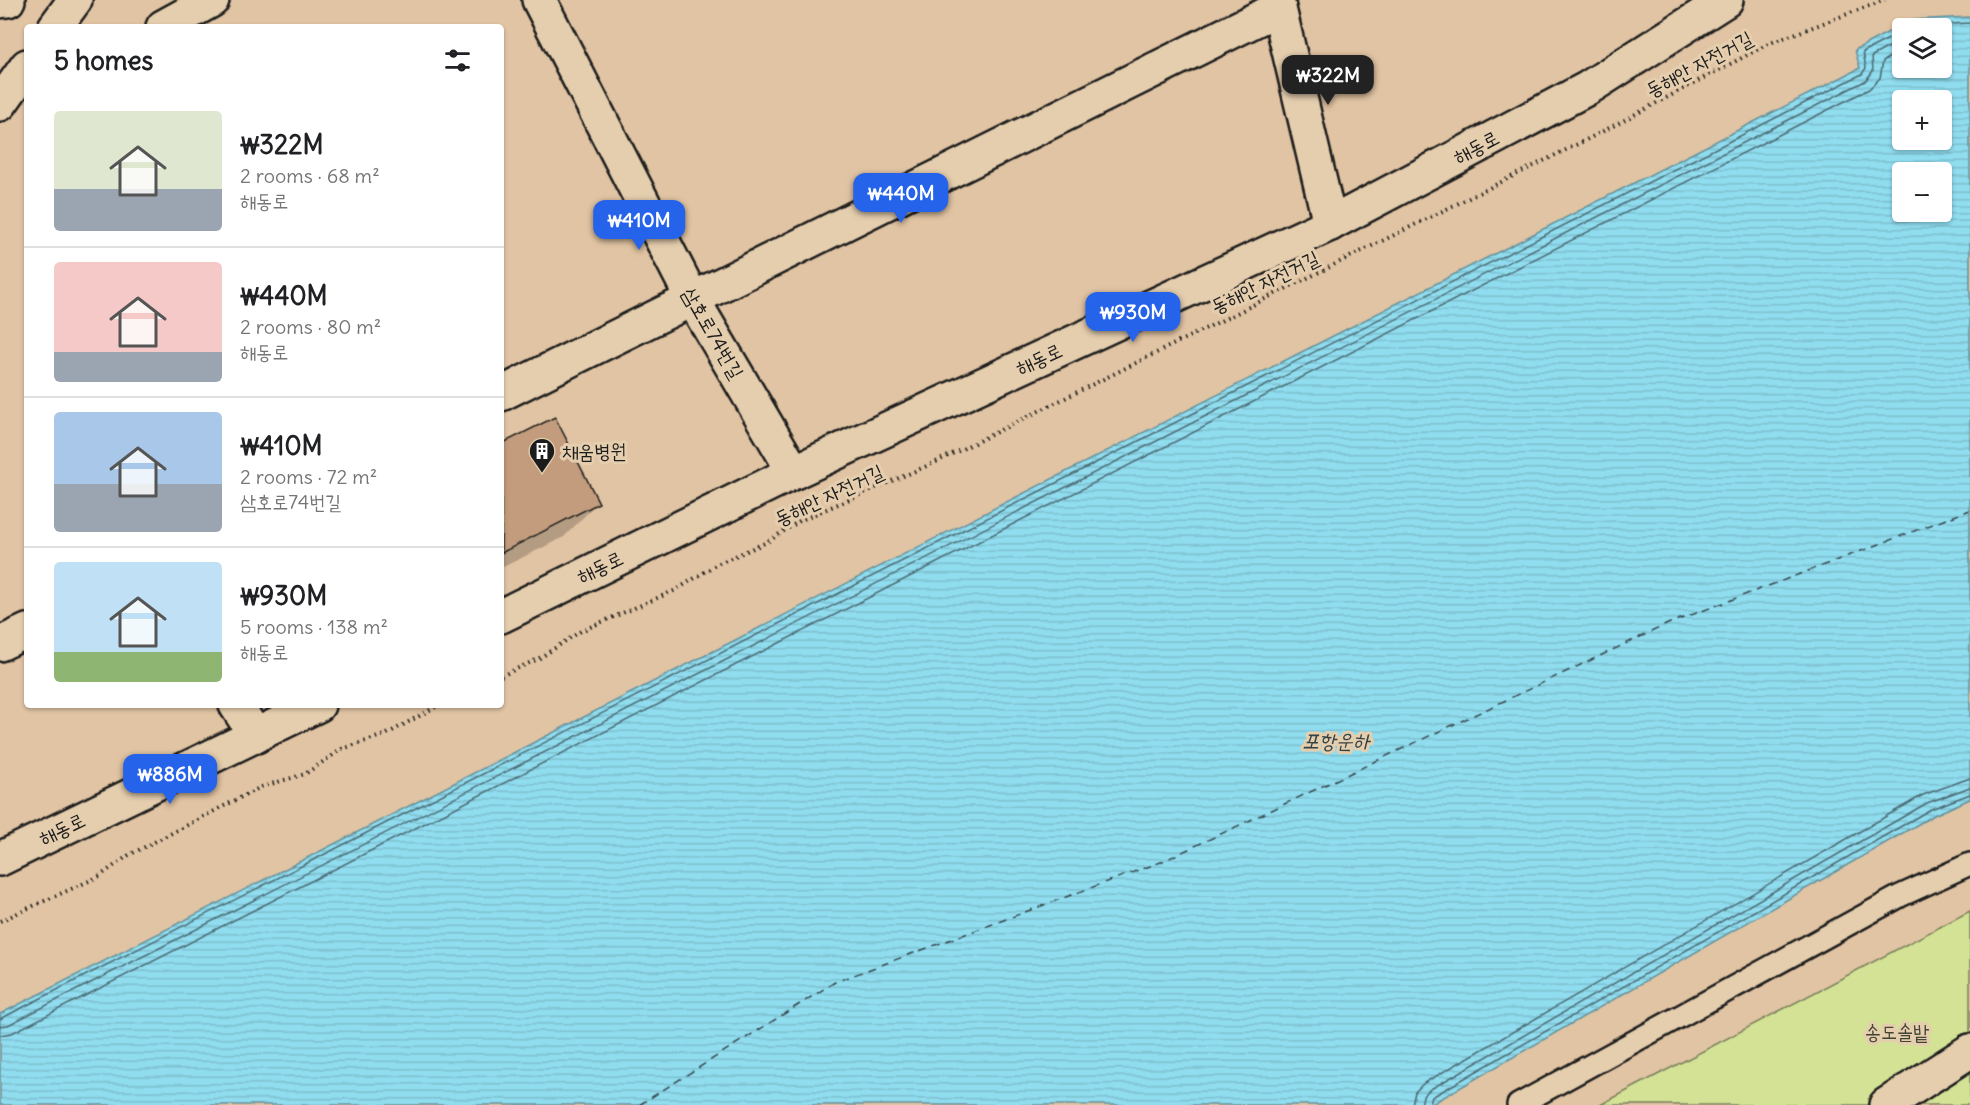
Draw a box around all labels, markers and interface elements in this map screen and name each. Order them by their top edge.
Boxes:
map controls [1892,18,1952,222]
button: layers [1892,18,1952,78]
street label: 동해안 자전거길 [1641,25,1756,102]
text: 5 homes [54,44,153,77]
icon: filters [441,44,474,77]
pin: ₩322M [1286,55,1370,106]
text: ₩322M [1296,62,1360,87]
button: + [1892,90,1952,150]
street label: 해동로 [1449,124,1503,169]
text: ₩322M [240,128,324,161]
icon: home [102,135,174,207]
button: − [1892,162,1952,222]
text: 2 rooms · 68 m² [240,163,380,188]
pin: ₩440M [859,173,943,224]
text: ₩440M [867,180,935,205]
text: 해동로 [240,188,288,213]
pin: ₩410M [597,200,681,251]
text: ₩410M [607,207,671,232]
street label: 동해안 자전거길 [1207,245,1323,319]
text: ₩440M [240,279,328,312]
street label: 삼호로74번길 [677,283,750,383]
icon: home [102,286,174,358]
pin: ₩930M [1091,292,1175,343]
text: ₩930M [1099,299,1167,324]
text: 2 rooms · 80 m² [240,314,381,339]
street label: 해동로 [1012,337,1066,380]
text: 해동로 [240,339,288,364]
text: ₩410M [240,429,323,462]
icon: home [102,436,174,508]
building icon: 채움병원 [527,436,557,474]
place label: 채움병원 [562,438,626,463]
street label: 동해안 자전거길 [770,458,887,531]
text: 2 rooms · 72 m² [240,464,377,489]
text: 삼호로74번길 [240,489,341,514]
street label: 해동로 [573,545,627,588]
text: ₩930M [240,579,327,612]
icon: home [102,586,174,658]
text: 5 rooms · 138 m² [240,614,388,639]
text: 해동로 [240,639,288,664]
water label: 포항운하 [1302,727,1371,754]
pin: ₩886M [128,754,212,805]
text: ₩886M [137,761,203,786]
street label: 해동로 [35,807,89,850]
park label: 송도솔밭 [1865,1019,1929,1044]

